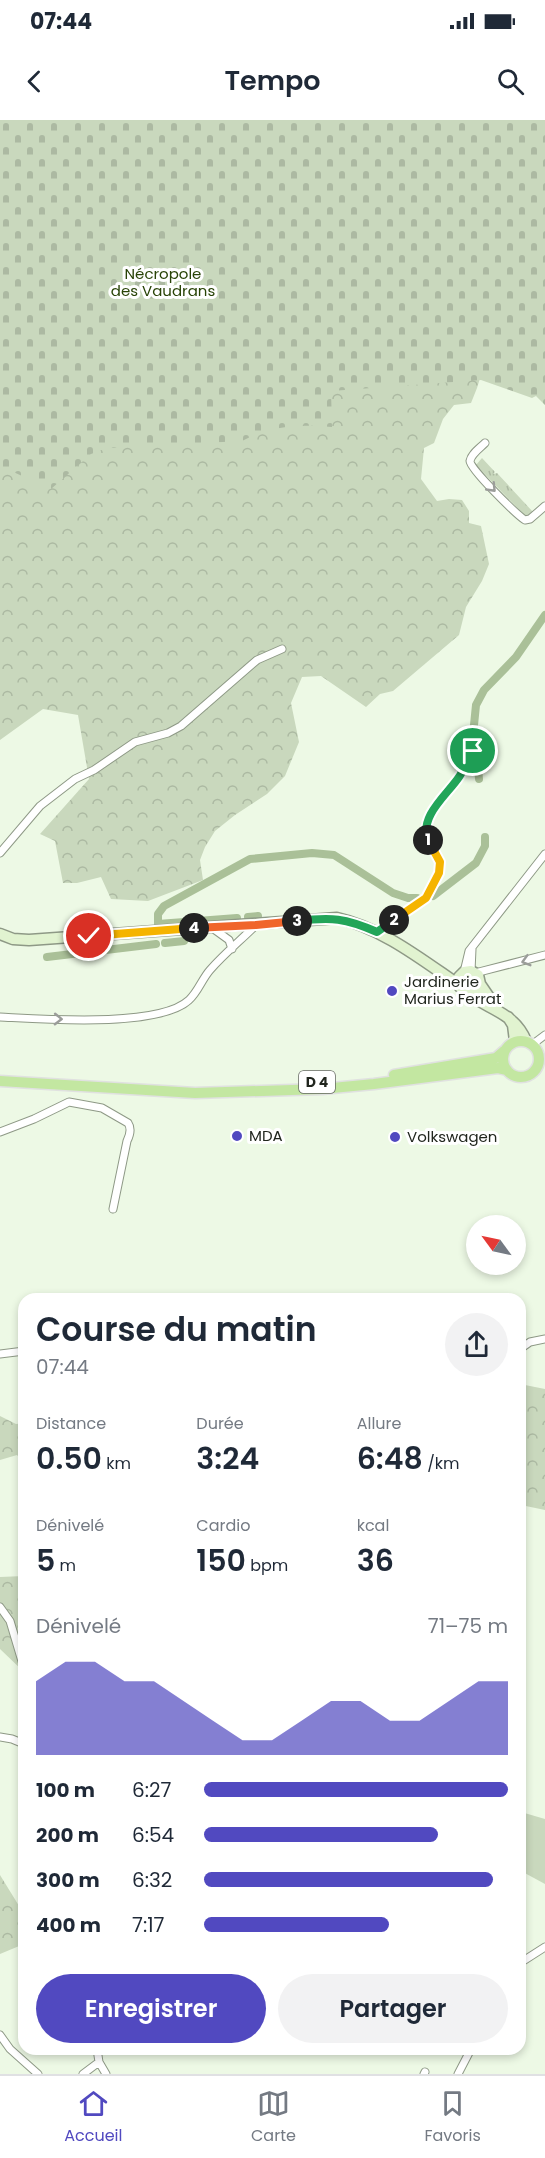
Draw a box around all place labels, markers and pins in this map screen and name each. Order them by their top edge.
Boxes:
pin [447,725,498,776]
pin: 1 [413,825,443,855]
pin: 2 [379,905,409,935]
pin: 3 [282,906,312,936]
pin [63,910,114,961]
pin: 4 [179,913,209,943]
place label: Jardinerie Marius Ferrat [404,971,501,1009]
marker: Jardinerie Marius Ferrat [385,984,399,998]
place label: MDA [249,1125,283,1146]
place label: Volkswagen [407,1126,497,1147]
marker: MDA [230,1129,244,1143]
marker: Volkswagen [388,1130,402,1144]

